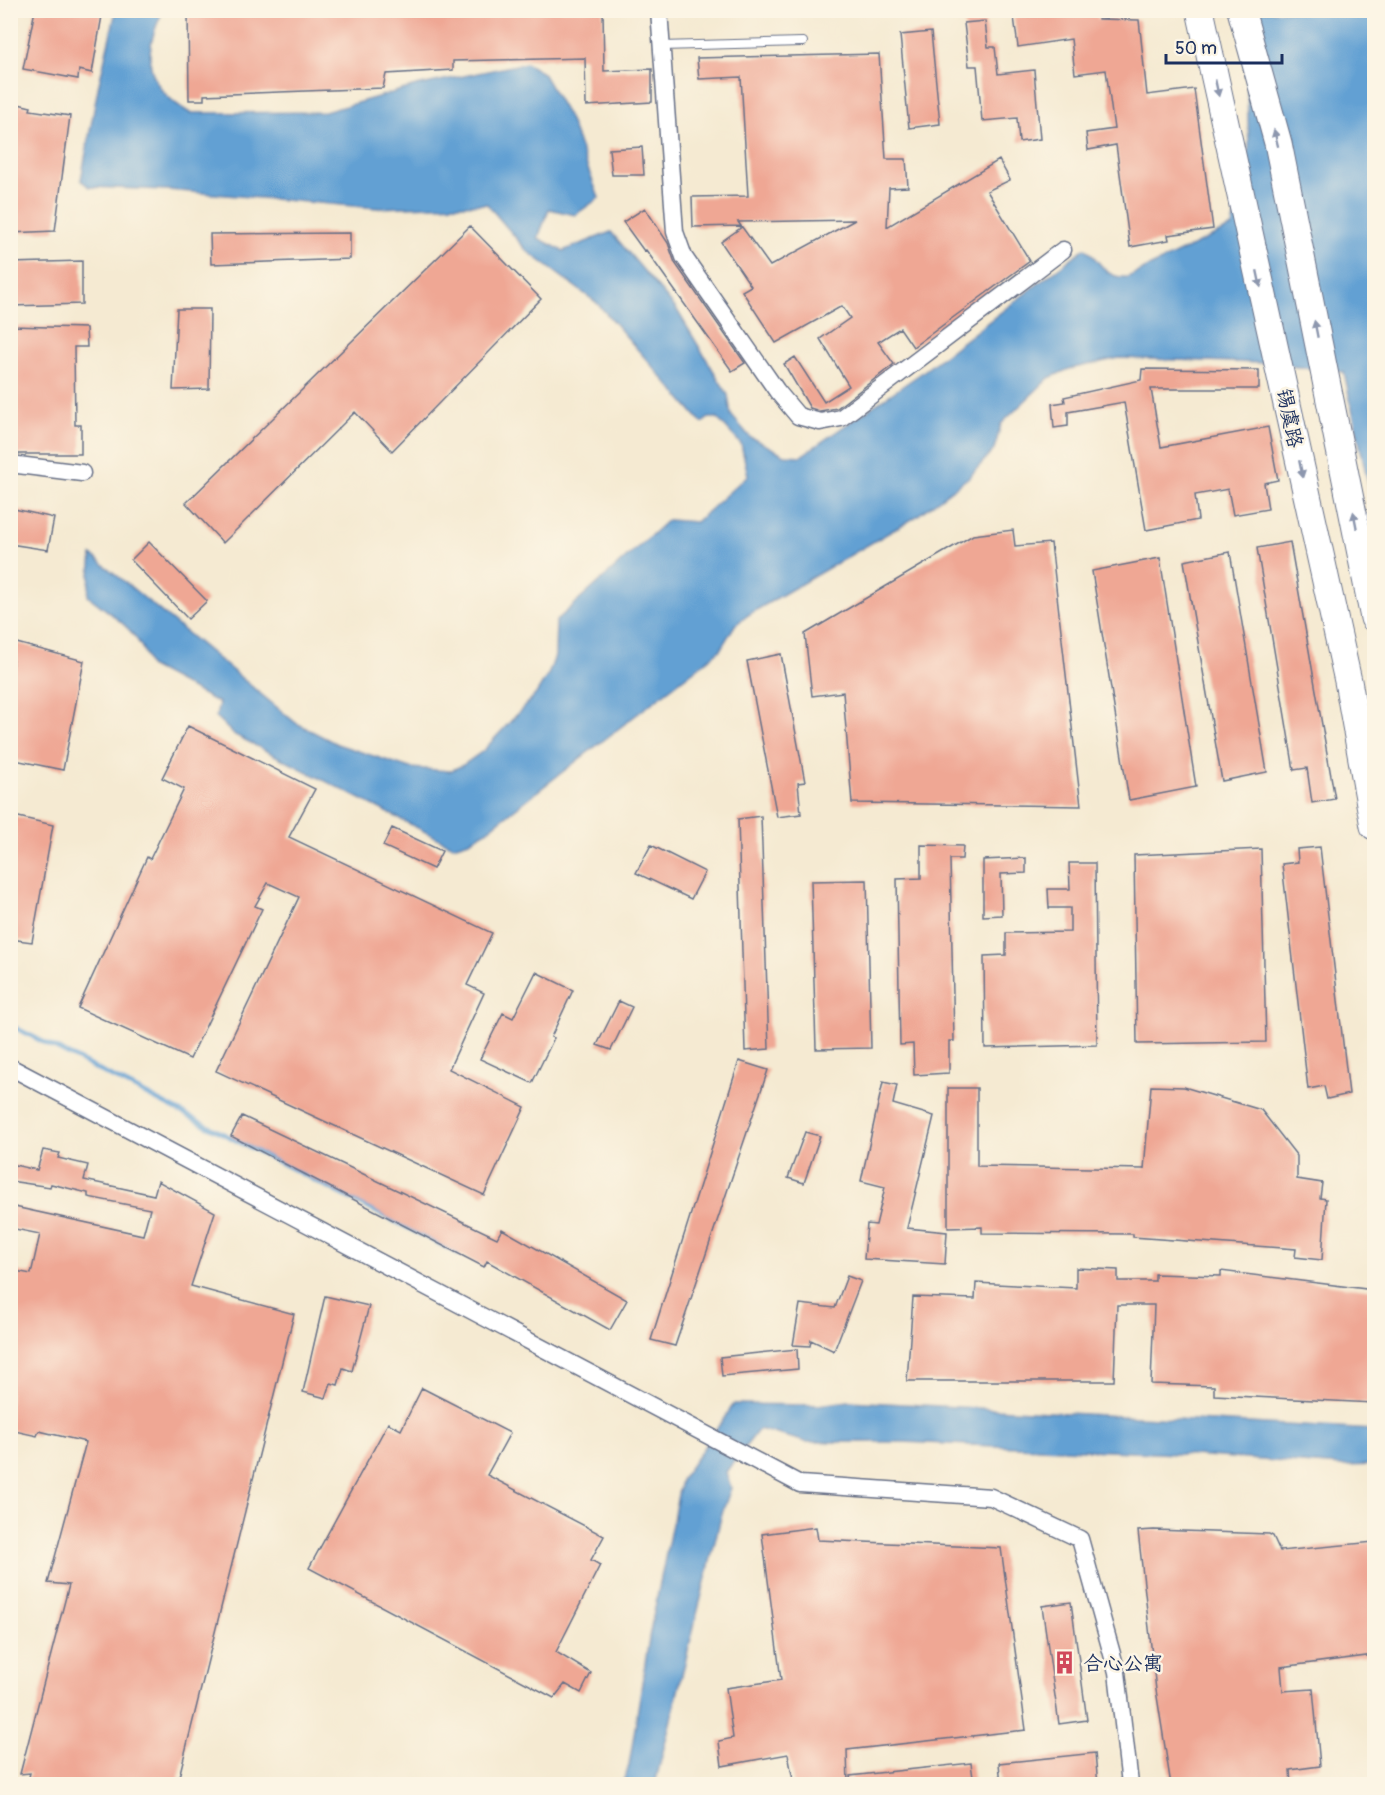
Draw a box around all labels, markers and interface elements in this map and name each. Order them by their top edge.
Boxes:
scale bar [1166,27,1282,65]
text: 50 m [1175,37,1217,60]
one-way arrow [1213,79,1222,98]
one-way arrow [1271,129,1281,147]
one-way arrow [1255,269,1265,288]
one-way arrow [1311,319,1320,338]
street label: 锡虞路 [1271,386,1308,451]
one-way arrow [1297,460,1307,478]
one-way arrow [1349,511,1359,529]
building icon: 合心公寓 [1052,1650,1078,1676]
place label: 合心公寓 [1083,1651,1163,1676]

